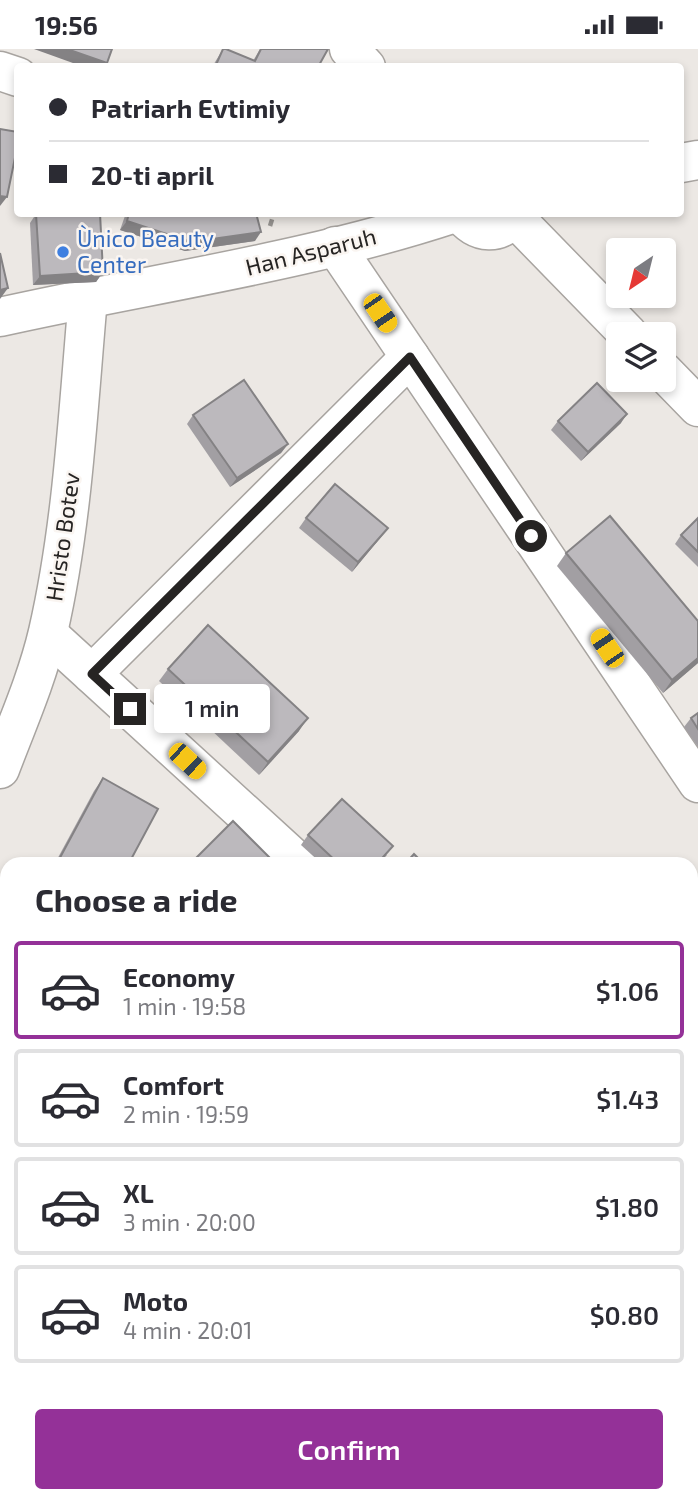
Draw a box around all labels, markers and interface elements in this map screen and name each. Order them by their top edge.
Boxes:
text: 19:56 [35,9,98,40]
text: Patriarh Evtimiy [91,92,290,123]
text: 20-ti april [91,159,214,190]
street label: Han Asparuh [243,221,379,281]
place label: Ùnico Beauty Center [77,224,214,278]
north arrow [606,238,676,308]
map controls [606,238,676,392]
marker: Ùnico Beauty Center [55,244,71,260]
car [360,290,401,336]
button: layers [606,322,676,392]
street label: Hristo Botev [39,471,85,603]
route start [515,520,547,552]
car [587,625,628,671]
callout: 1 min [154,685,270,733]
route end [114,693,146,725]
text: 1 min [185,694,239,722]
car [165,739,210,783]
text: Choose a ride [35,880,238,918]
icon: car [39,959,102,1022]
text: Economy [123,961,235,992]
text: $1.06 [596,975,659,1006]
text: 1 min · 19:58 [123,992,246,1020]
icon: car [39,1067,102,1130]
text: Comfort [123,1069,224,1100]
text: $1.43 [596,1083,659,1114]
text: 2 min · 19:59 [123,1100,249,1128]
icon: car [39,1175,102,1238]
text: XL [123,1177,154,1208]
text: $1.80 [595,1191,659,1222]
text: 3 min · 20:00 [123,1208,256,1236]
icon: car [39,1283,102,1346]
text: Moto [123,1285,188,1316]
text: $0.80 [590,1299,659,1330]
text: 4 min · 20:01 [123,1316,252,1344]
button: Confirm [35,1409,663,1489]

